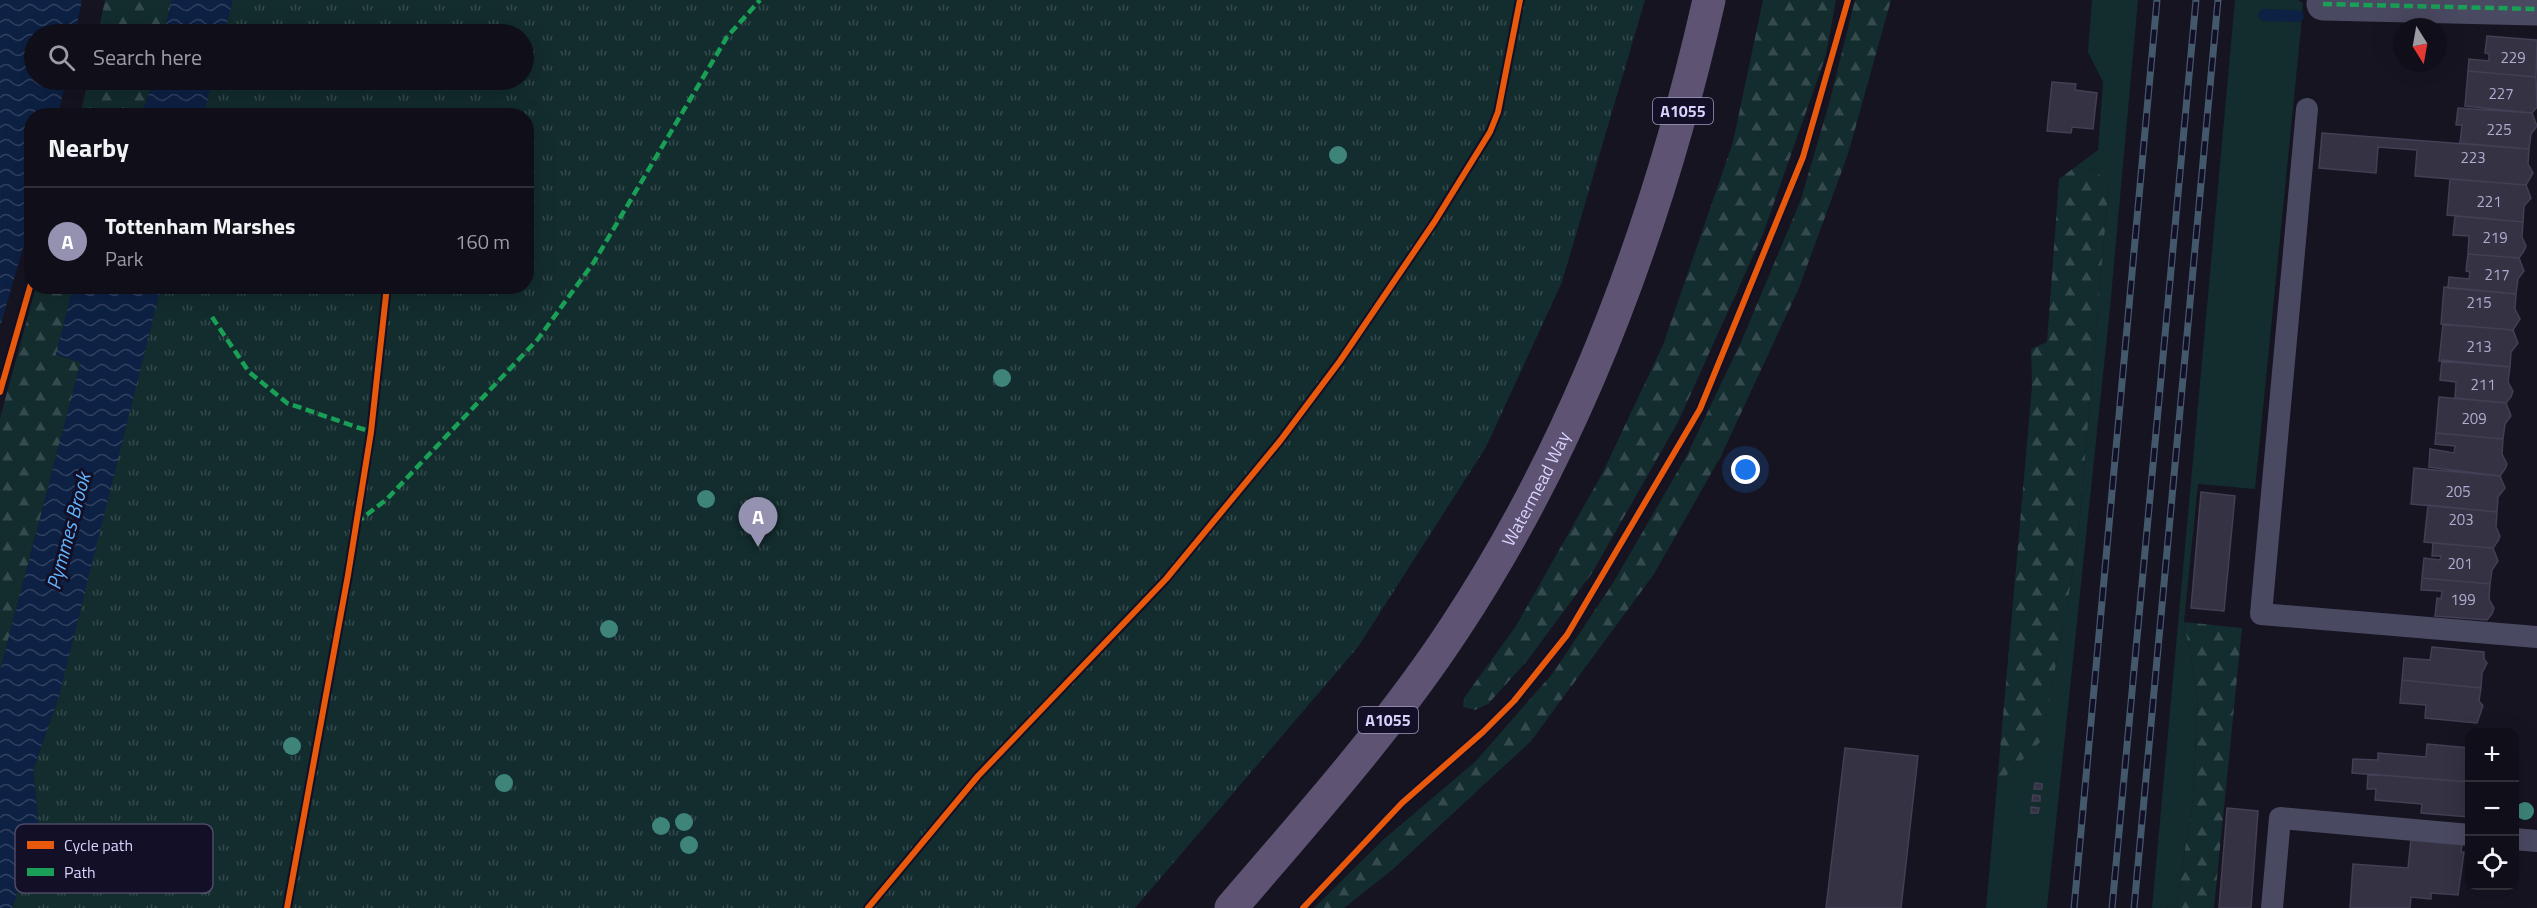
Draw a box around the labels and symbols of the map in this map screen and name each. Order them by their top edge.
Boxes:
north arrow [2393,18,2447,72]
house number: 229 [2500,46,2526,69]
house number: 227 [2488,82,2514,105]
road number: A1055 [1653,98,1713,124]
house number: 225 [2486,118,2512,141]
house number: 223 [2460,146,2486,169]
house number: 221 [2476,190,2502,213]
house number: 219 [2482,226,2508,249]
house number: 217 [2484,263,2510,286]
house number: 215 [2466,291,2492,314]
house number: 213 [2466,335,2492,358]
house number: 211 [2470,373,2496,396]
house number: 209 [2461,407,2487,430]
street label: Watermead Way [1494,426,1577,551]
your location [1731,455,1760,484]
water label: Pymmes Brook [38,467,99,593]
house number: 205 [2445,480,2471,503]
pin: A [738,498,777,547]
house number: 203 [2448,508,2474,531]
house number: 201 [2447,552,2473,575]
house number: 199 [2450,588,2476,611]
road number: A1055 [1358,707,1418,733]
legend [15,824,213,893]
text: Cycle path [64,833,133,857]
text: Path [64,860,96,884]

